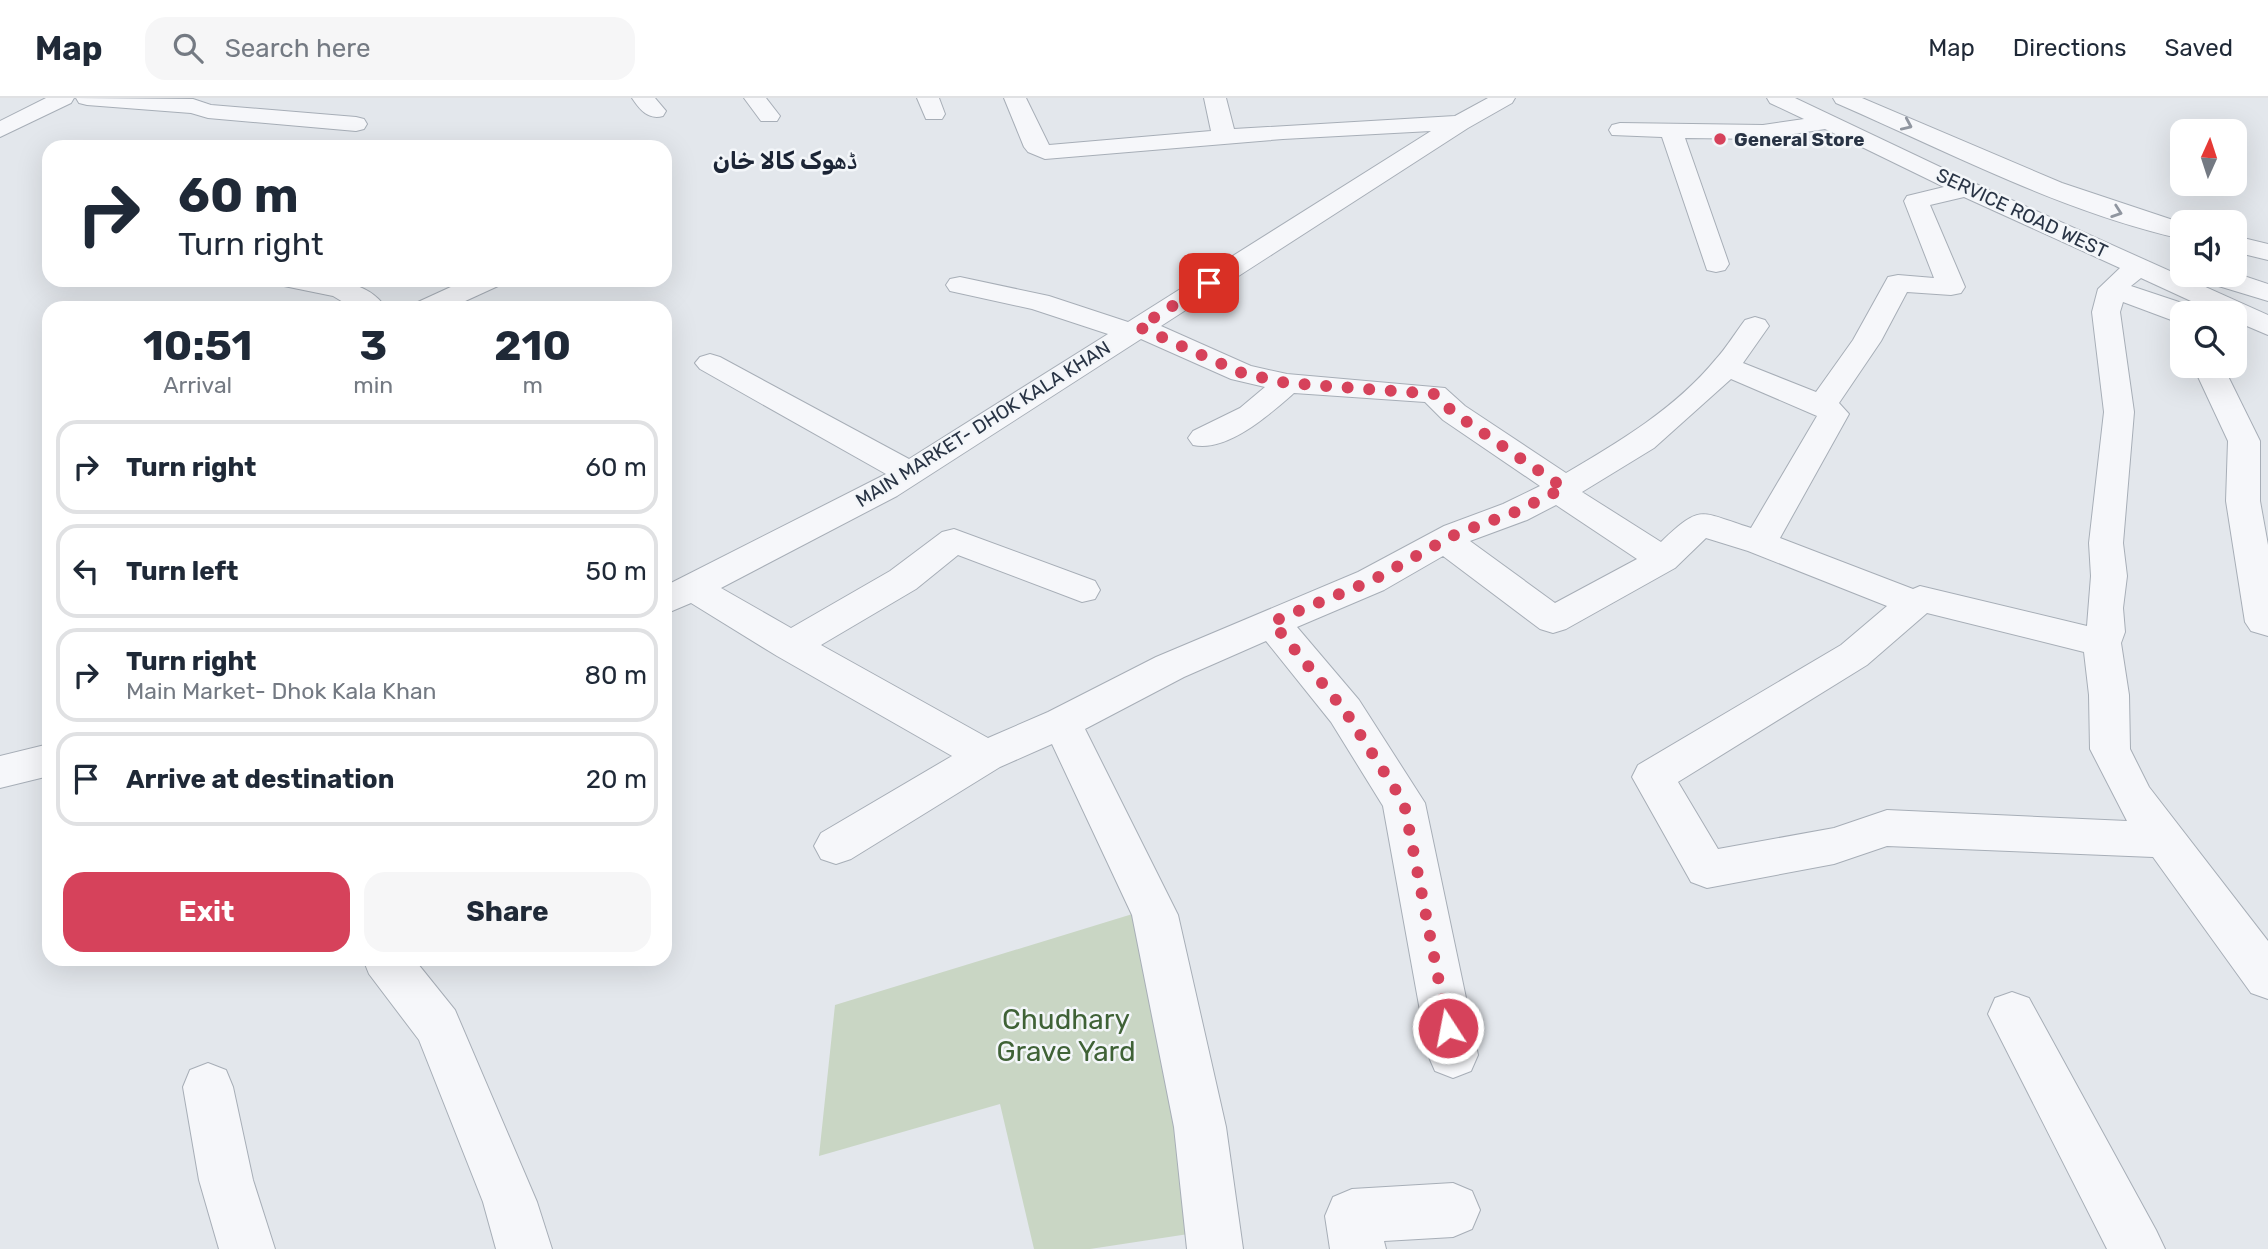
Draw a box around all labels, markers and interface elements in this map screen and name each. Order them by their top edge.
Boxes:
search box [145,17,635,80]
text: Map [35,29,103,68]
icon: search [169,29,207,67]
text: Search here [225,33,370,64]
text: Map [1928,34,1975,62]
text: Directions [2013,34,2126,62]
text: Saved [2164,34,2233,62]
one-way arrow [1899,117,1912,131]
north arrow [2170,119,2247,196]
map controls [2170,119,2247,378]
place label: General Store [1734,128,1865,151]
marker: General Store [1712,131,1728,147]
district label: ڈھوک کالا خان [713,147,857,175]
street label: SERVICE ROAD WEST [1933,163,2111,263]
text: 60 m [178,166,299,224]
icon: right [63,168,154,259]
one-way arrow [2110,204,2123,218]
button: sound [2170,210,2247,287]
text: Turn right [178,225,323,263]
pin [1179,253,1239,313]
icon: arrive [1190,264,1228,302]
button: search [2170,301,2247,378]
text: 10:51 [143,321,252,371]
text: 3 [359,321,387,371]
text: 210 [494,321,571,371]
street label: MAIN MARKET- DHOK KALA KHAN [851,336,1115,512]
text: Arrival [163,371,232,399]
text: min [353,371,393,399]
text: m [522,371,543,399]
icon: right [67,448,105,486]
text: Turn right [126,452,256,483]
text: 60 m [585,452,647,483]
icon: left [67,552,105,590]
text: Turn left [126,556,238,587]
text: 50 m [586,556,647,587]
text: Turn right [126,646,256,677]
icon: right [67,656,105,694]
text: 80 m [584,660,647,691]
text: Main Market- Dhok Kala Khan [126,677,437,705]
icon: arrive [67,760,105,798]
text: Arrive at destination [126,764,394,795]
text: 20 m [586,764,647,795]
button: Exit [63,872,350,952]
button: Share [364,872,651,952]
position arrow [1411,991,1485,1065]
park label: Chudhary Grave Yard [996,1003,1136,1068]

